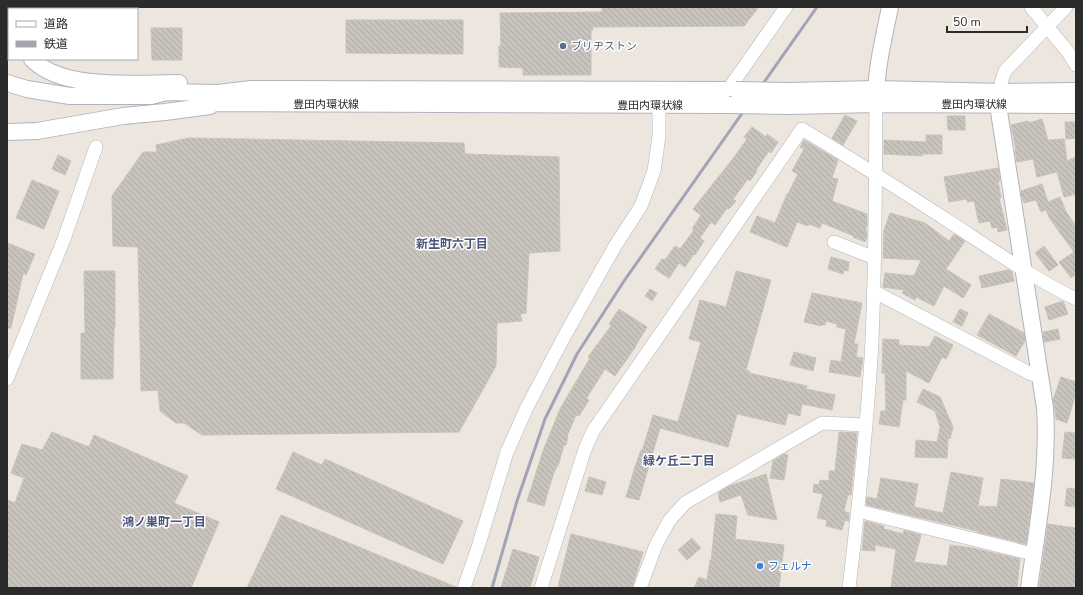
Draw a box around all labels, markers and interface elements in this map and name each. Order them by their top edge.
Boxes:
legend [8,8,138,60]
scale bar [947,8,1027,34]
text: 50 m [953,14,981,30]
text: 道路 [44,16,68,32]
text: 鉄道 [44,36,68,52]
place label: ブリヂストン [571,39,637,54]
marker: ブリヂストン [558,41,568,51]
street label: 豊田内環状線 [293,97,359,112]
street label: 豊田内環状線 [941,97,1007,112]
street label: 豊田内環状線 [617,98,683,113]
district label: 新生町六丁目 [416,236,488,252]
district label: 緑ケ丘二丁目 [643,453,715,469]
district label: 鴻ノ巣町一丁目 [122,514,206,530]
place label: フェルナ [768,559,812,574]
marker: フェルナ [755,561,765,571]

